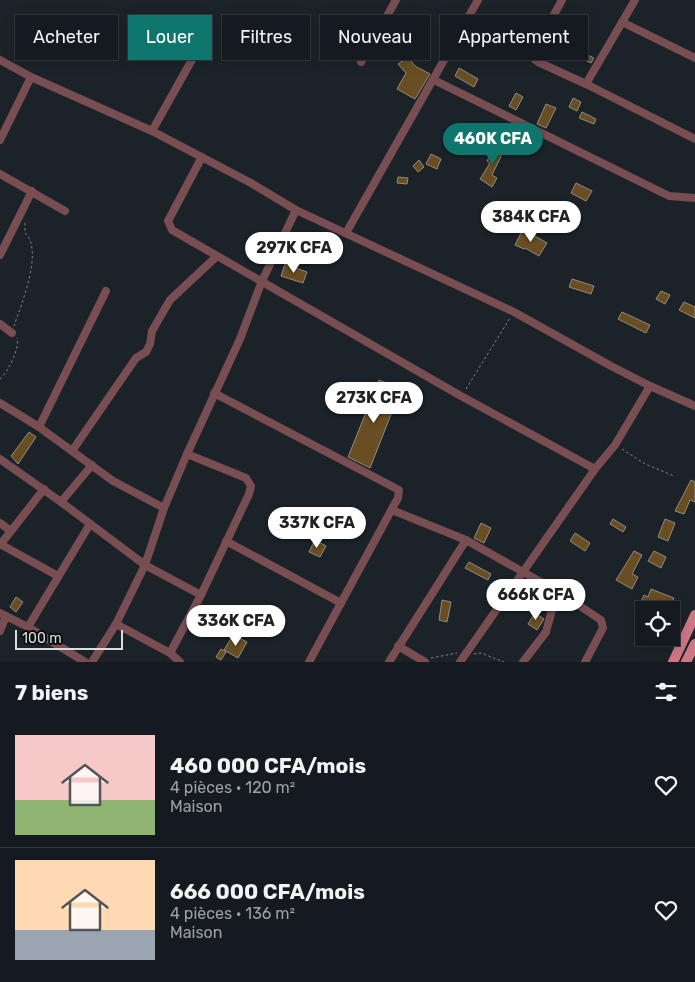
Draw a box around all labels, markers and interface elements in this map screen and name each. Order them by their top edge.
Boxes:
chip: Acheter [15,15,118,60]
chip: Louer [128,15,212,60]
chip: Filtres [222,15,310,60]
chip: Nouveau [320,15,430,60]
chip: Appartement [440,15,588,60]
pin: 460K CFA [441,122,545,165]
text: 460K CFA [454,129,532,148]
pin: 384K CFA [479,200,583,243]
text: 384K CFA [492,207,570,226]
pin: 297K CFA [242,232,346,274]
text: 297K CFA [256,238,332,257]
pin: 273K CFA [322,382,426,424]
text: 273K CFA [336,388,412,407]
pin: 337K CFA [265,506,369,549]
text: 337K CFA [279,513,355,532]
pin: 666K CFA [484,578,588,621]
text: 666K CFA [497,585,575,604]
map controls [635,601,680,646]
button: locate [635,601,680,646]
pin: 336K CFA [184,604,288,647]
text: 336K CFA [197,611,275,630]
scale bar [15,627,122,650]
text: 100 m [22,630,62,647]
icon: filters [652,678,680,706]
text: 7 biens [15,680,88,705]
text: 460 000 CFA/mois [170,753,366,778]
icon: home [55,755,115,815]
icon: heart [652,771,680,799]
text: 4 pièces · 120 m² [170,778,295,797]
text: Maison [170,797,222,816]
text: 666 000 CFA/mois [170,879,365,904]
icon: home [55,880,115,940]
icon: heart [652,896,680,924]
text: 4 pièces · 136 m² [170,904,295,923]
text: Maison [170,923,222,942]

